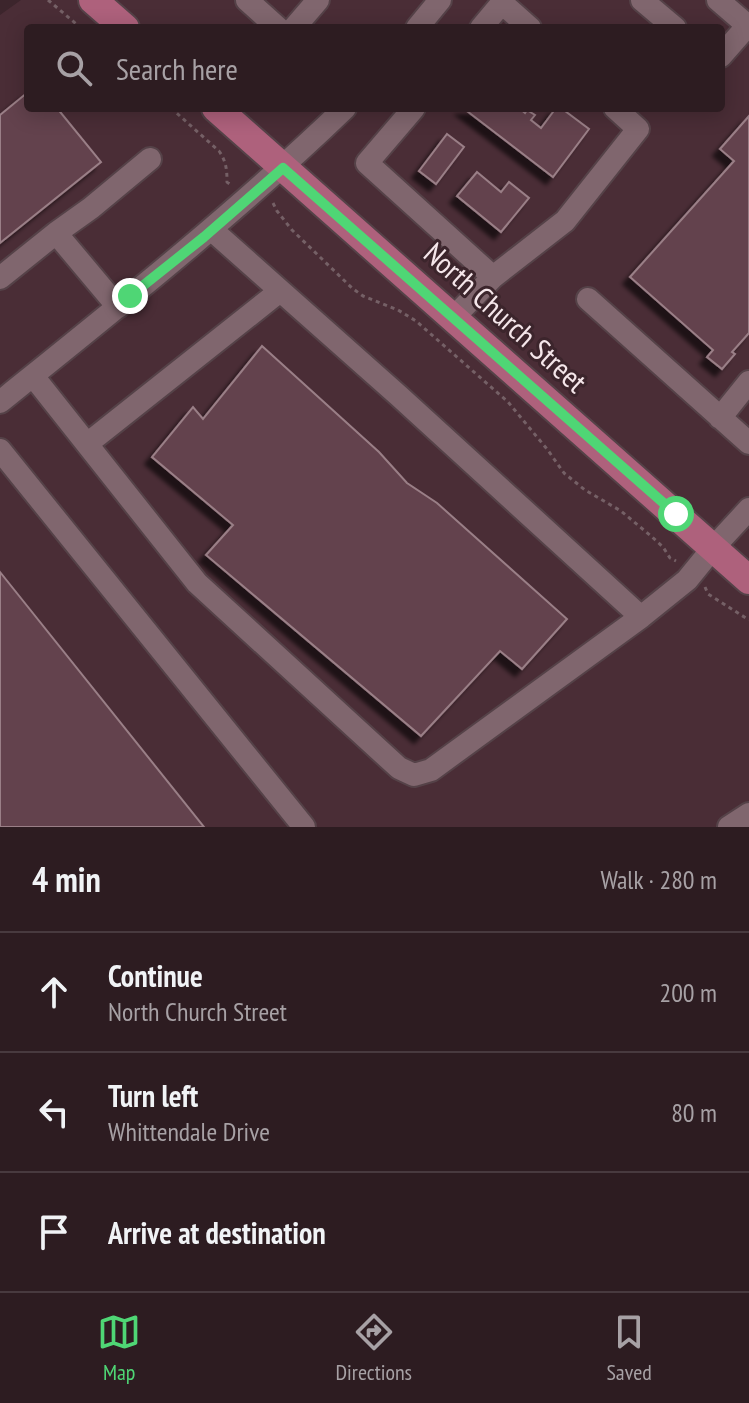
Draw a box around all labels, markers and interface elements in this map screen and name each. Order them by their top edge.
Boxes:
search box [24,24,725,112]
icon: search [52,46,96,90]
text: Search here [116,49,238,88]
street label: North Church Street [416,233,596,401]
route end [112,278,148,314]
route start [658,496,694,532]
text: 4 min [32,857,101,901]
text: Walk · 280 m [600,863,717,896]
text: Continue [108,956,203,995]
icon: ahead [32,970,76,1014]
text: 200 m [659,976,717,1009]
text: North Church Street [108,995,287,1028]
text: Turn left [108,1076,198,1115]
icon: left [32,1090,76,1134]
text: 80 m [671,1096,717,1129]
text: Whittendale Drive [108,1115,270,1148]
icon: arrive [32,1210,76,1254]
text: Arrive at destination [108,1213,326,1252]
tab: Map [97,1310,141,1386]
tab: Directions [336,1310,412,1386]
tab: Saved [606,1310,652,1386]

